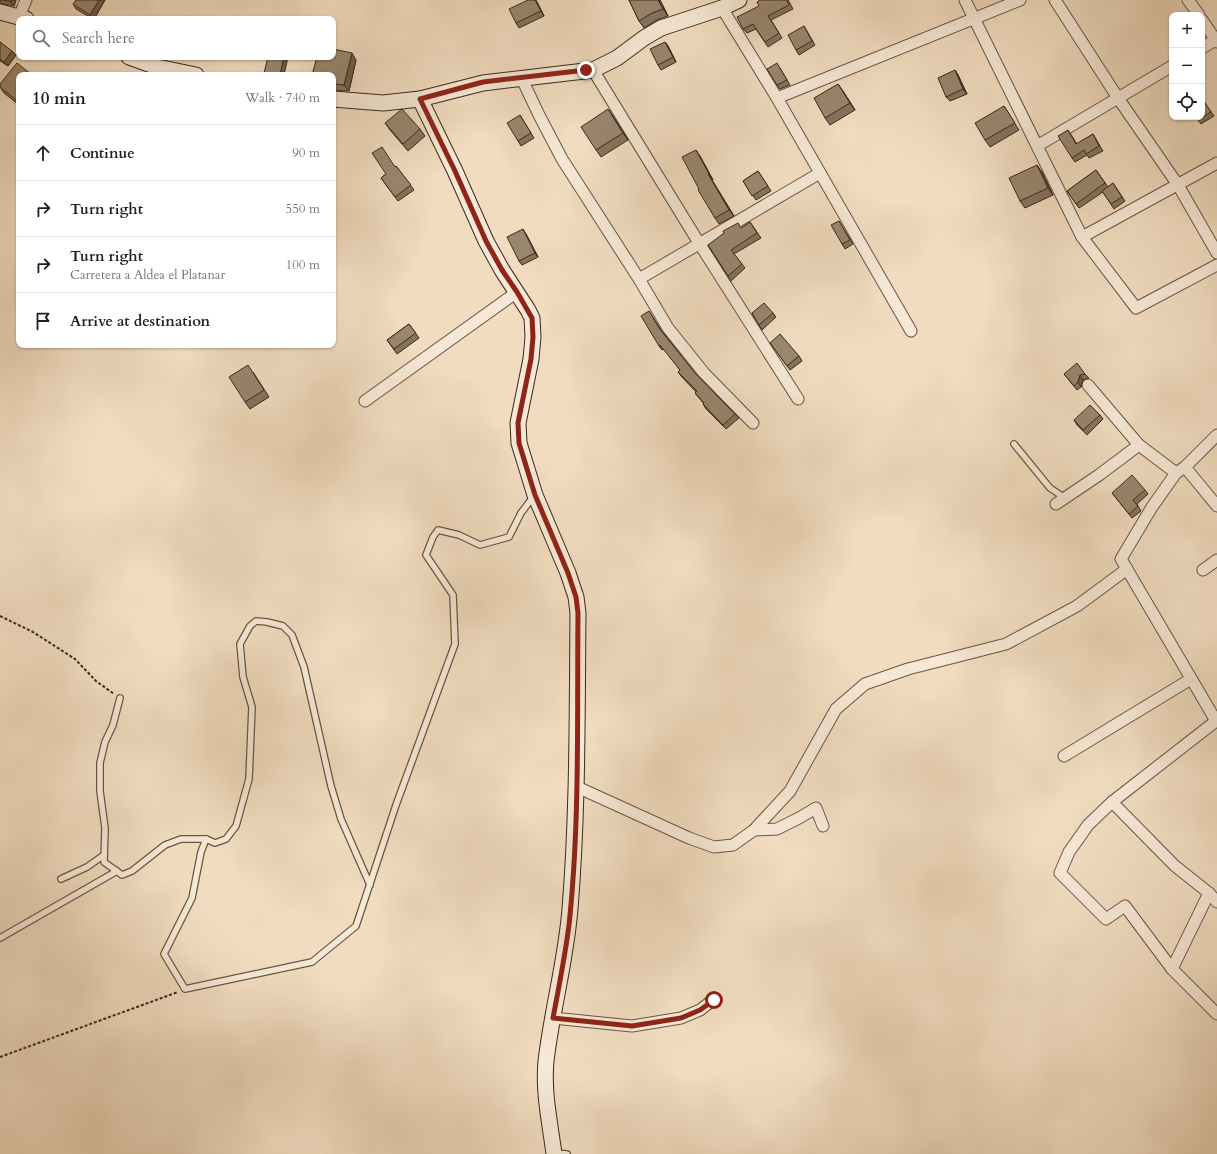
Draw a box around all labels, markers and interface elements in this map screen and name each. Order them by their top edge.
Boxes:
map controls [1169,12,1205,120]
button: + [1169,12,1205,48]
search box [16,16,336,60]
icon: search [30,27,52,49]
text: Search here [62,28,135,48]
button: − [1169,48,1205,84]
route end [577,61,595,79]
button: locate [1169,84,1205,120]
text: 10 min [32,87,86,110]
text: Walk · 740 m [245,89,320,107]
icon: ahead [32,142,54,164]
text: Continue [70,143,135,163]
text: 90 m [292,144,320,162]
icon: right [32,198,54,220]
text: Turn right [70,199,143,219]
text: 550 m [286,200,320,218]
text: Turn right [70,246,143,266]
icon: right [32,254,54,276]
text: 100 m [286,256,320,274]
text: Carretera a Aldea el Platanar [70,266,225,284]
icon: arrive [32,310,54,332]
text: Arrive at destination [70,311,210,331]
route start [705,991,723,1009]

